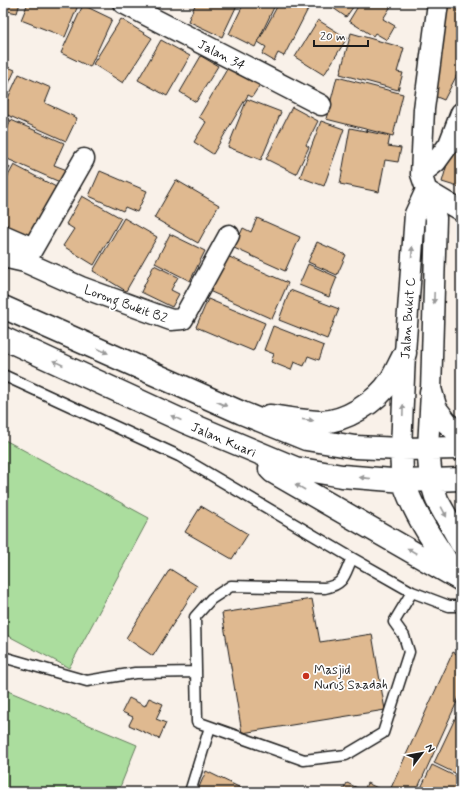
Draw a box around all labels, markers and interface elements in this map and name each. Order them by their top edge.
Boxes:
scale bar [314,22,368,48]
text: 20 m [320,29,346,45]
street label: Jalan 34 [195,36,248,75]
one-way arrow [409,246,416,258]
street label: Jalan Bukit C [397,277,420,360]
street label: Lorong Bukit B2 [81,281,170,329]
one-way arrow [431,292,437,305]
one-way arrow [97,349,109,355]
one-way arrow [52,360,64,366]
one-way arrow [216,401,227,407]
one-way arrow [399,404,406,416]
one-way arrow [170,415,181,421]
one-way arrow [302,417,314,424]
street label: Jalan Kuari [188,419,259,462]
one-way arrow [359,475,371,481]
one-way arrow [294,483,306,490]
one-way arrow [441,507,447,518]
one-way arrow [406,548,418,555]
place label: Masjid Nurus Saadah [314,662,388,694]
marker: Masjid Nurus Saadah [301,671,311,681]
north arrow [402,733,442,773]
text: N [422,741,438,755]

